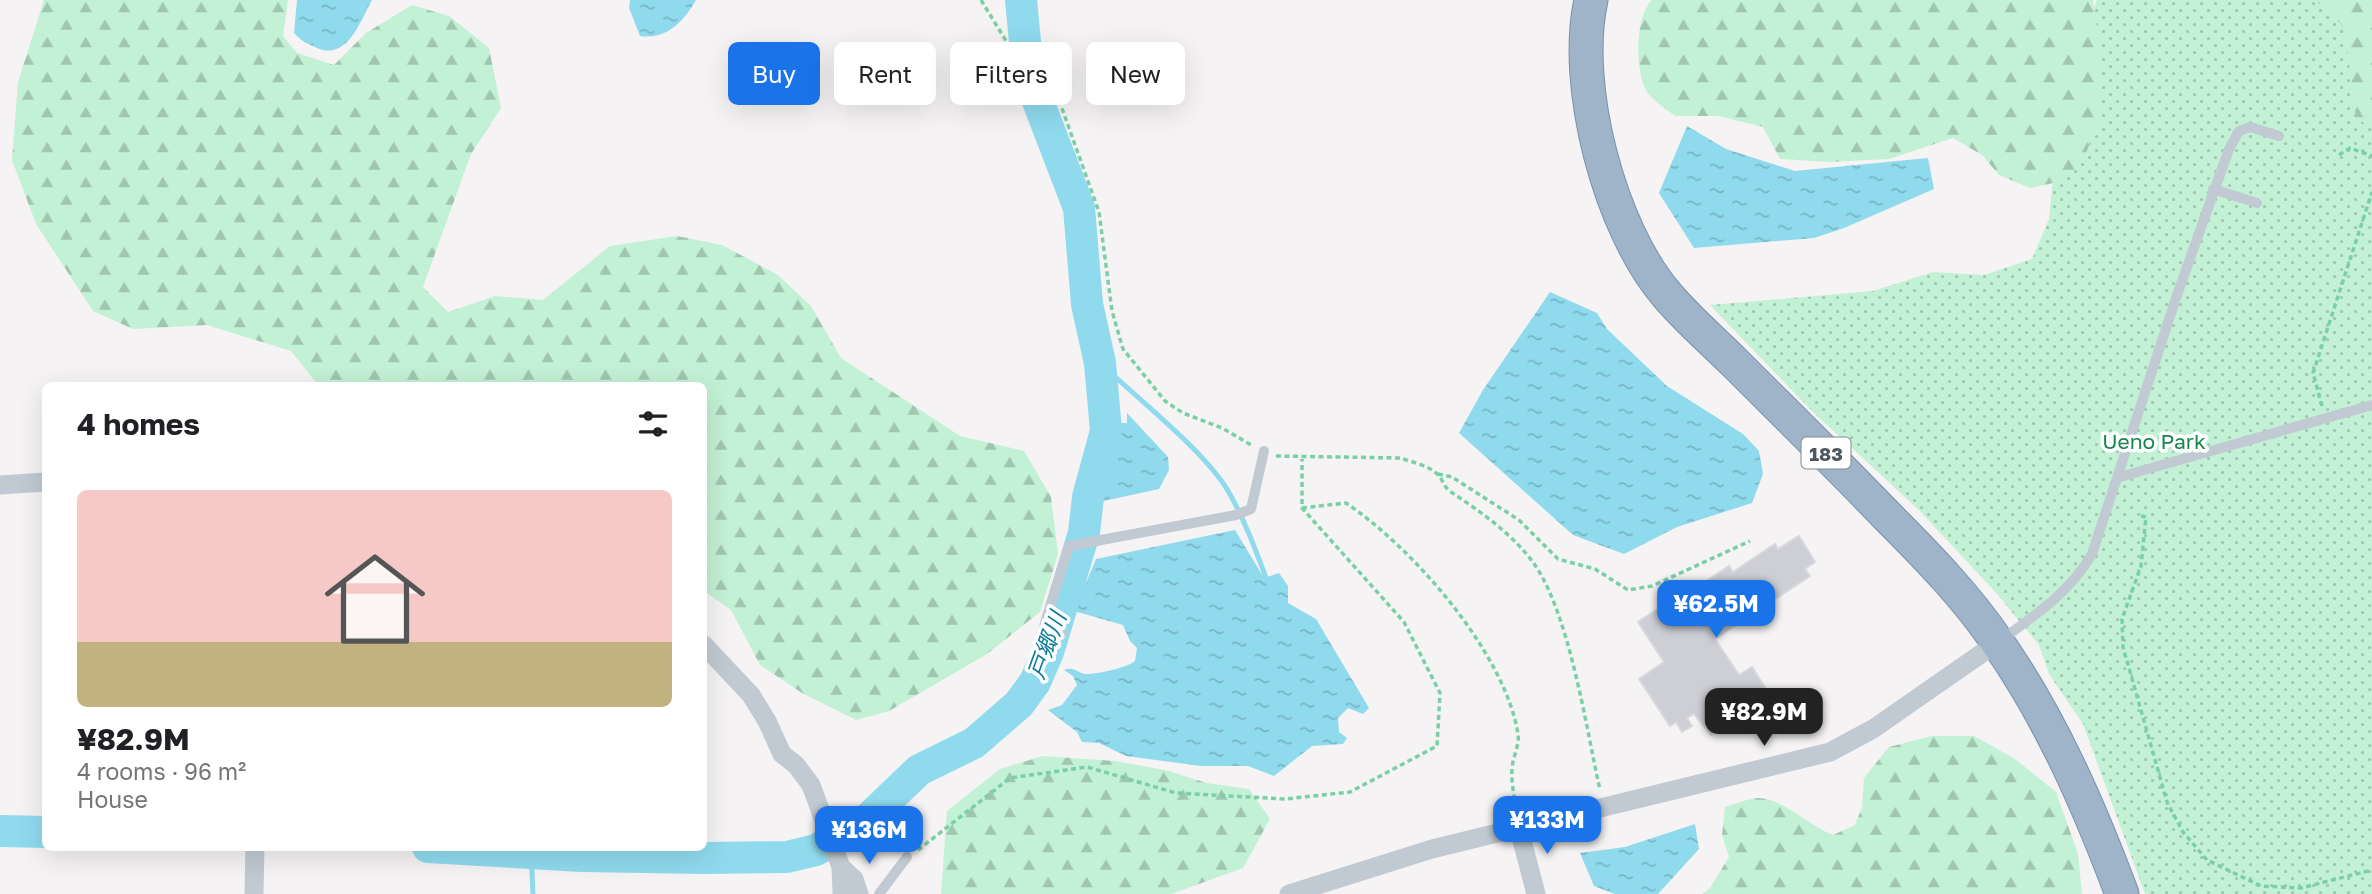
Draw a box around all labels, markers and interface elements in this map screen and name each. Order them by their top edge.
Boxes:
chip: Buy [728,42,820,105]
chip: Rent [834,42,936,105]
chip: Filters [950,42,1072,105]
chip: New [1086,42,1185,105]
icon: filters [634,405,672,443]
text: 4 homes [77,406,200,442]
park label: Ueno Park [2102,428,2206,454]
road number: 183 [1801,437,1850,468]
icon: home [312,536,438,662]
pin: ¥62.5M [1659,580,1773,640]
text: ¥62.5M [1673,589,1759,617]
water label: 戸郷川 [1021,605,1072,682]
pin: ¥82.9M [1707,688,1821,748]
text: ¥82.9M [1721,697,1807,725]
text: ¥82.9M [77,721,190,757]
text: 4 rooms · 96 m² [77,757,246,785]
text: House [77,785,148,813]
pin: ¥133M [1498,796,1596,856]
text: ¥133M [1509,805,1585,833]
pin: ¥136M [820,806,918,866]
text: ¥136M [831,815,907,843]

